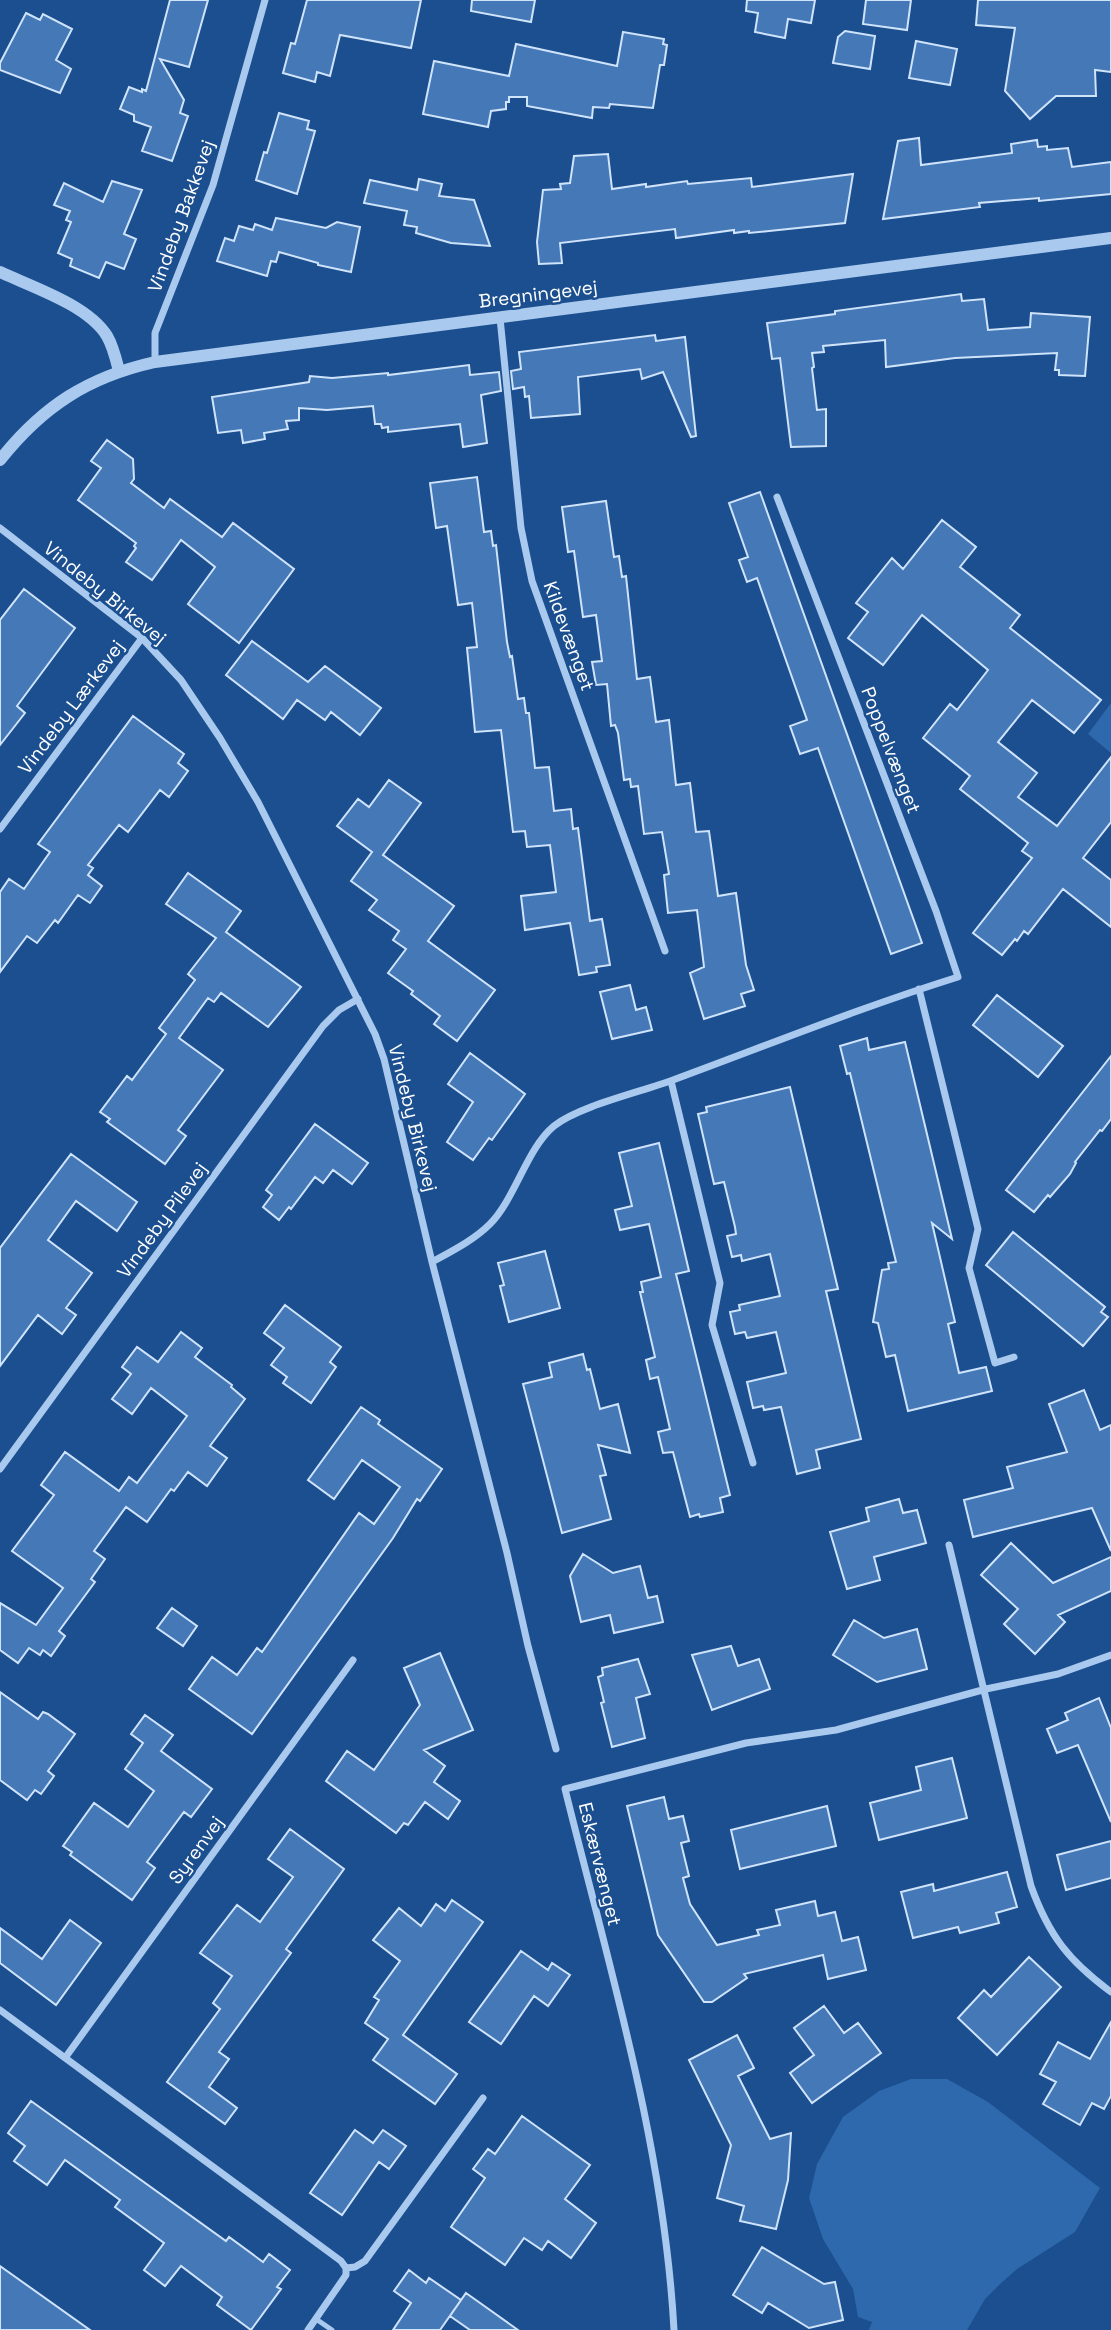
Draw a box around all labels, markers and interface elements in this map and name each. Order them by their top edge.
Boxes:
street label: Vindeby Bakkevej [142,136,220,296]
street label: Bregningevej [477,274,599,314]
street label: Vindeby Birkevej [38,536,172,650]
street label: Kildevænget [538,578,600,694]
street label: Vindeby Lærkevej [12,635,130,779]
street label: Poppelvænget [855,683,927,817]
street label: Vindeby Birkevej [383,1042,443,1194]
street label: Vindeby Pilevej [111,1157,213,1283]
street label: Eskærvænget [573,1800,627,1928]
street label: Syrenvej [163,1811,229,1889]

